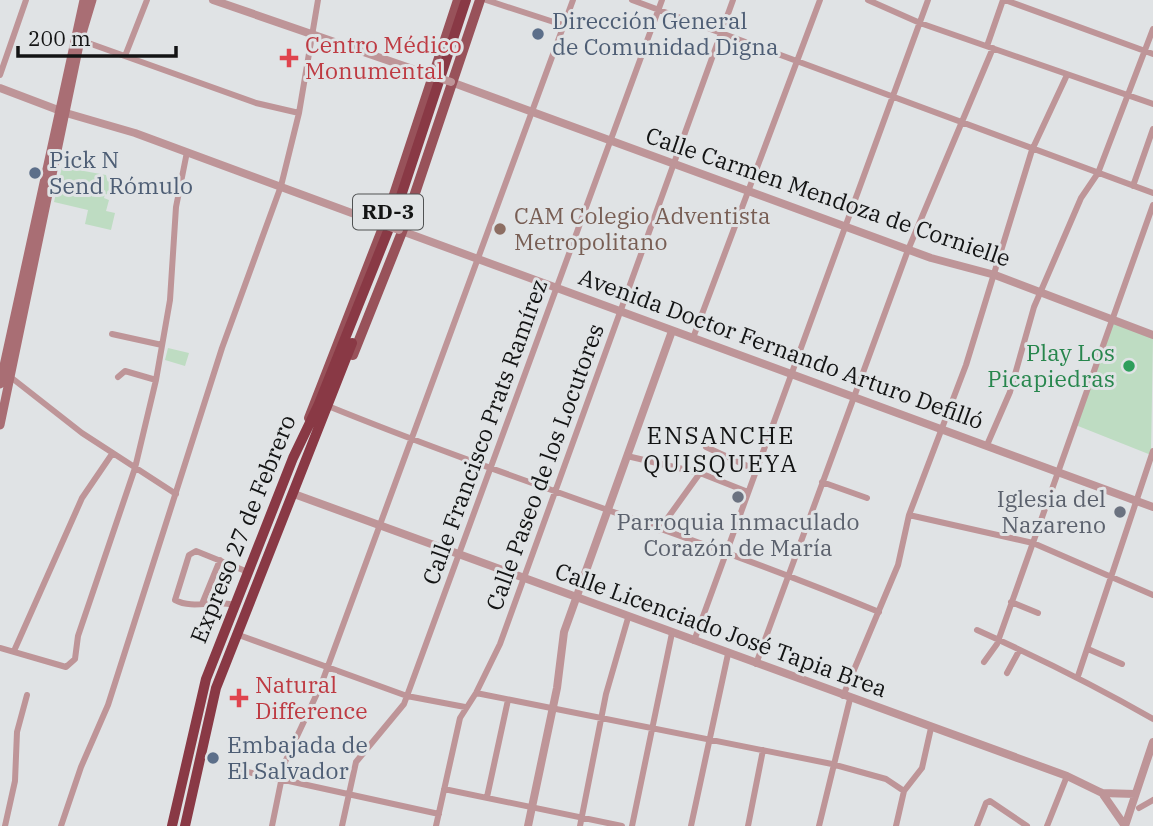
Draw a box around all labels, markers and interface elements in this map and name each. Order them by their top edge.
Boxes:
place label: Dirección General de Comunidad Digna [552,5,779,61]
scale bar [18,14,175,58]
text: 200 m [28,24,91,52]
marker: Dirección General de Comunidad Digna [530,26,546,42]
place label: Centro Médico Monumental [305,29,462,85]
marker: Centro Médico Monumental [279,48,299,68]
street label: Calle Carmen Mendoza de Cornielle [642,119,1015,273]
place label: Pick N Send Rómulo [49,144,193,200]
marker: Pick N Send Rómulo [27,165,43,181]
road number: RD-3 [353,194,423,230]
place label: CAM Colegio Adventista Metropolitano [514,200,771,256]
marker: CAM Colegio Adventista Metropolitano [492,221,508,237]
street label: Avenida Doctor Fernando Arturo Defilló [575,261,988,435]
street label: Calle Francisco Prats Ramírez [415,275,553,588]
street label: Calle Paseo de los Locutores [478,319,610,614]
place label: Play Los Picapiedras [987,337,1115,393]
marker: Play Los Picapiedras [1121,358,1137,374]
street label: Expreso 27 de Febrero [183,410,302,647]
district label: ENSANCHE QUISQUEYA [643,419,799,479]
place label: Iglesia del Nazareno [997,483,1106,539]
marker: Parroquia Inmaculado Corazón de María [730,489,746,505]
marker: Iglesia del Nazareno [1112,504,1128,520]
place label: Parroquia Inmaculado Corazón de María [617,506,859,562]
street label: Calle Licenciado José Tapia Brea [551,555,891,703]
place label: Natural Difference [255,669,368,725]
marker: Natural Difference [229,688,249,708]
place label: Embajada de El Salvador [227,729,368,785]
marker: Embajada de El Salvador [205,750,221,766]

